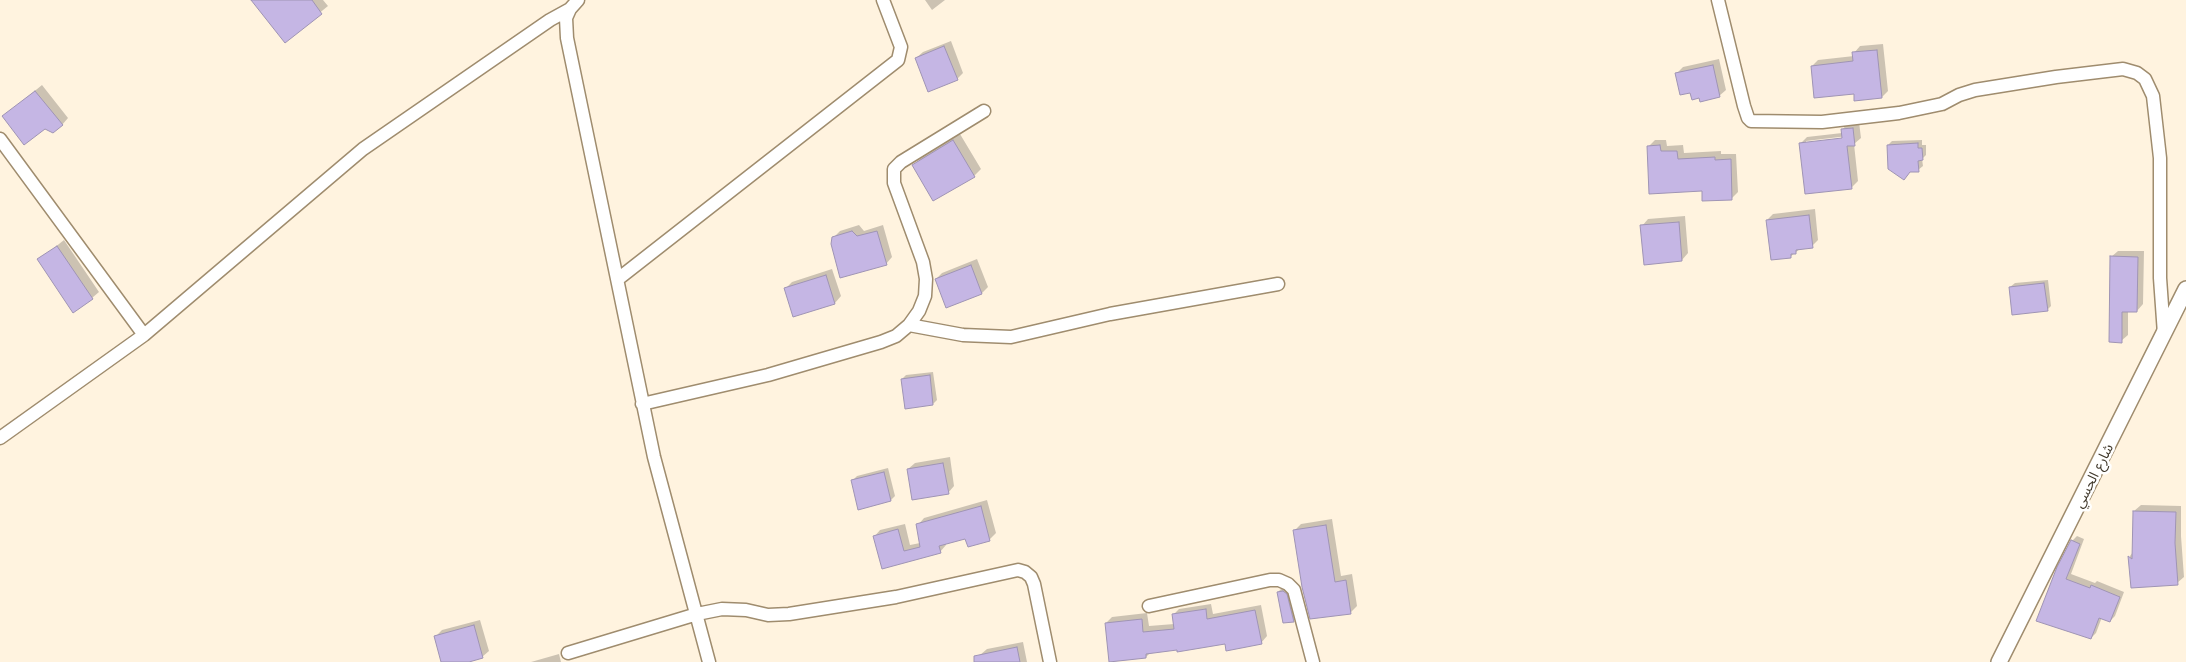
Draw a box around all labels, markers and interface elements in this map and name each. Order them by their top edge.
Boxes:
street label: شارع الحسي [2071,441,2117,511]

